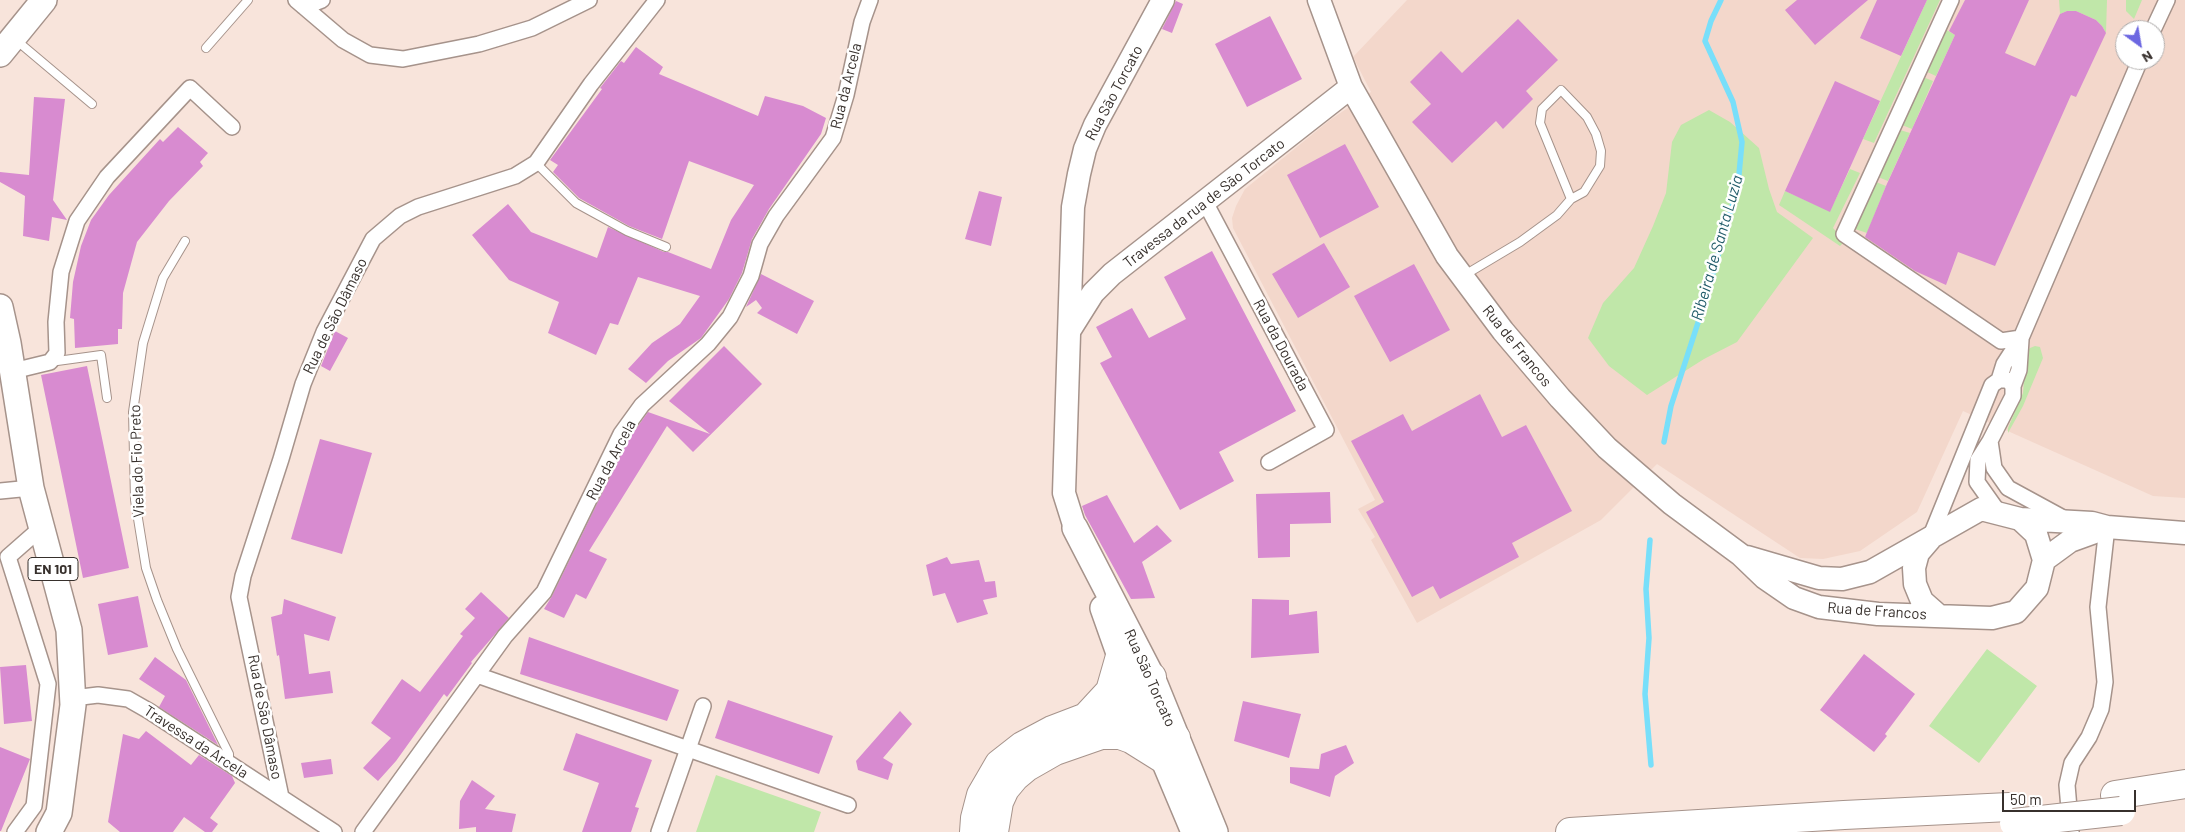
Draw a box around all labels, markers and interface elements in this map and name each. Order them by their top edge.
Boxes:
north arrow [2115,20,2165,70]
street label: Rua da Arcela [827,41,865,131]
street label: Rua São Torcato [1081,42,1147,144]
text: N [2139,48,2156,67]
street label: Travessa da rua de São Torcato [1120,134,1288,272]
water label: Ribeira de Santa Luzia [1687,173,1747,323]
street label: Rua de São Dâmaso [299,255,371,377]
street label: Rua da Dourada [1249,296,1313,394]
street label: Rua de Francos [1479,302,1555,390]
street label: Viela do Fio Preto [126,404,148,518]
street label: Rua da Arcela [582,417,640,503]
road number: EN 101 [28,558,78,580]
street label: Rua de Francos [1827,599,1927,623]
street label: Rua São Torcato [1120,626,1180,730]
street label: Rua de São Dâmaso [244,653,286,781]
street label: Travessa da Arcela [141,702,251,782]
scale bar [2005,780,2139,812]
text: 50 m [2010,790,2042,808]

